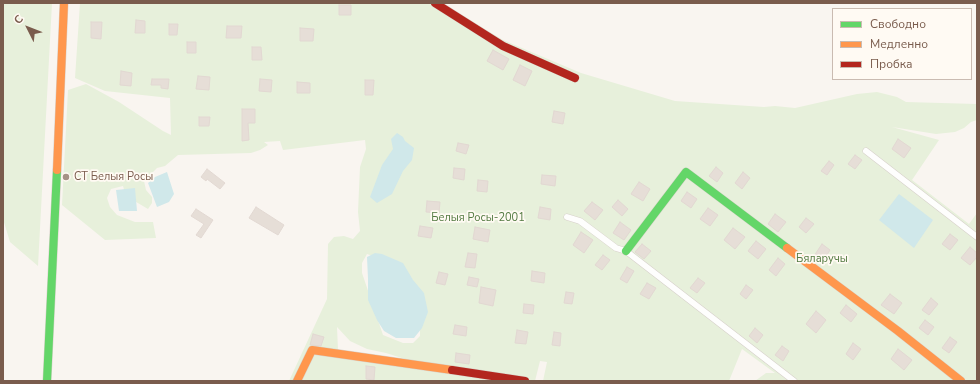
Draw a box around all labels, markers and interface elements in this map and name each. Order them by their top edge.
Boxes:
north arrow [8,8,48,48]
legend [832,8,972,80]
text: С [11,12,27,27]
text: Свободно [870,16,926,32]
text: Медленно [870,36,928,52]
text: Пробка [870,56,913,72]
place label: СТ Белыя Росы [74,170,153,184]
marker: СТ Белыя Росы [61,172,71,182]
park label: Белыя Росы-2001 [431,211,525,225]
park label: Бяларучы [796,252,848,266]

